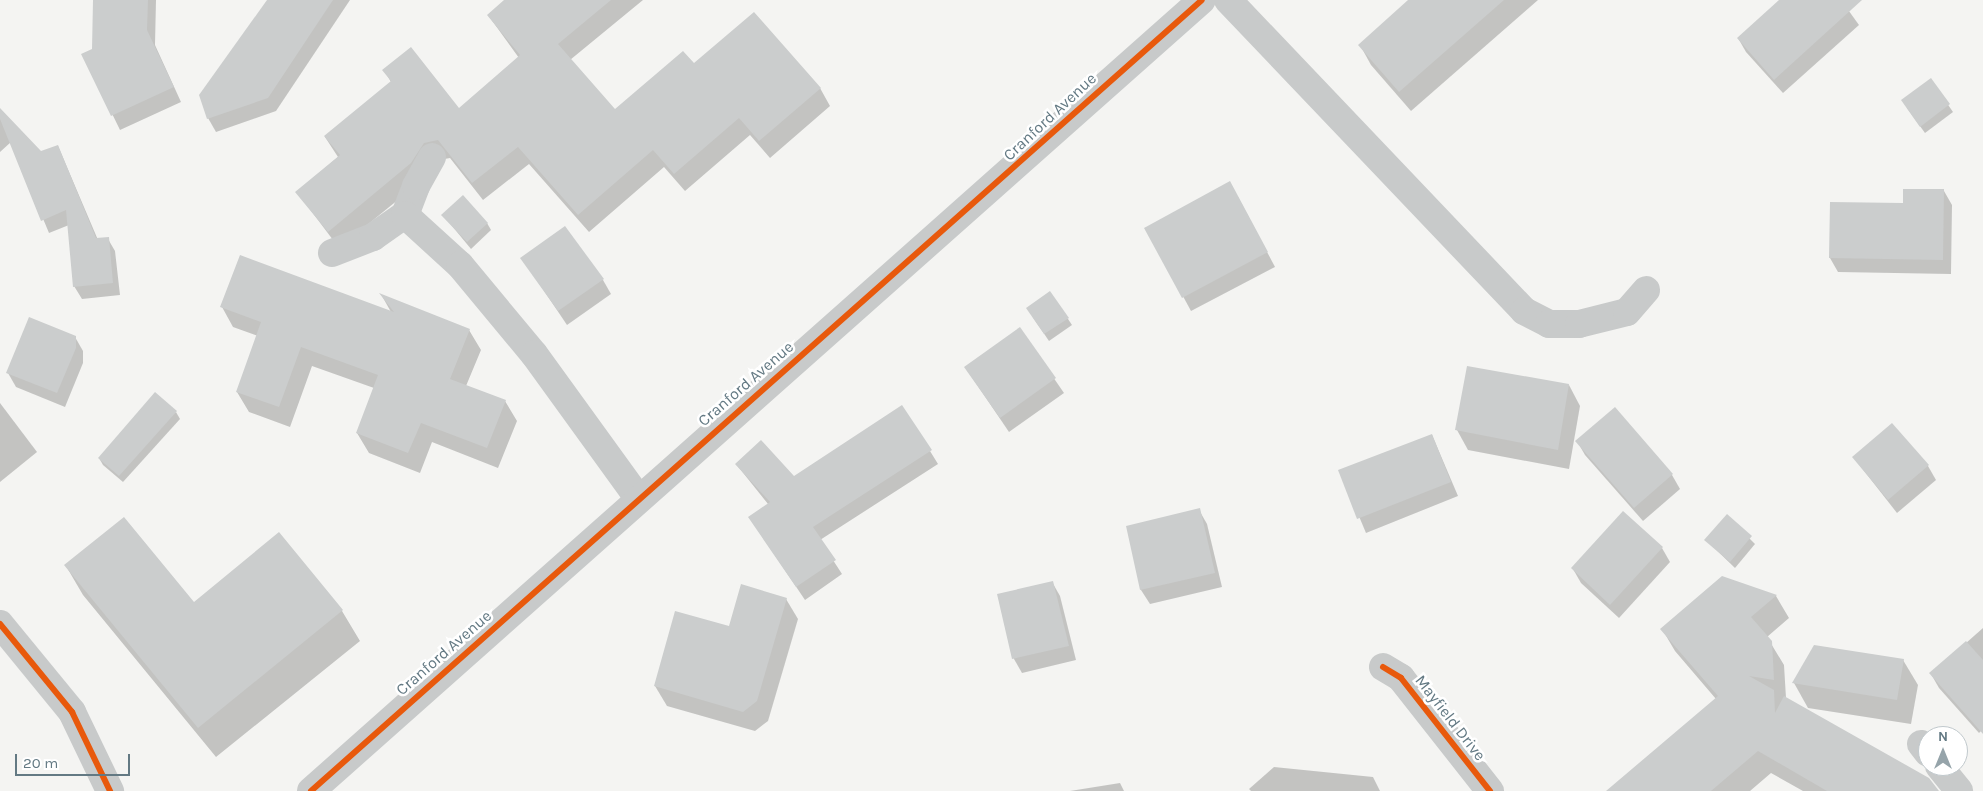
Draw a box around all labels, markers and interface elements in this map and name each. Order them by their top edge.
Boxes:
street label: Cranford Avenue [1000,69,1100,165]
street label: Cranford Avenue [694,337,798,431]
street label: Cranford Avenue [392,606,496,700]
street label: Mayfield Drive [1411,671,1489,765]
north arrow [1918,726,1968,776]
text: N [1938,728,1948,745]
scale bar [18,744,132,776]
text: 20 m [23,754,58,772]

